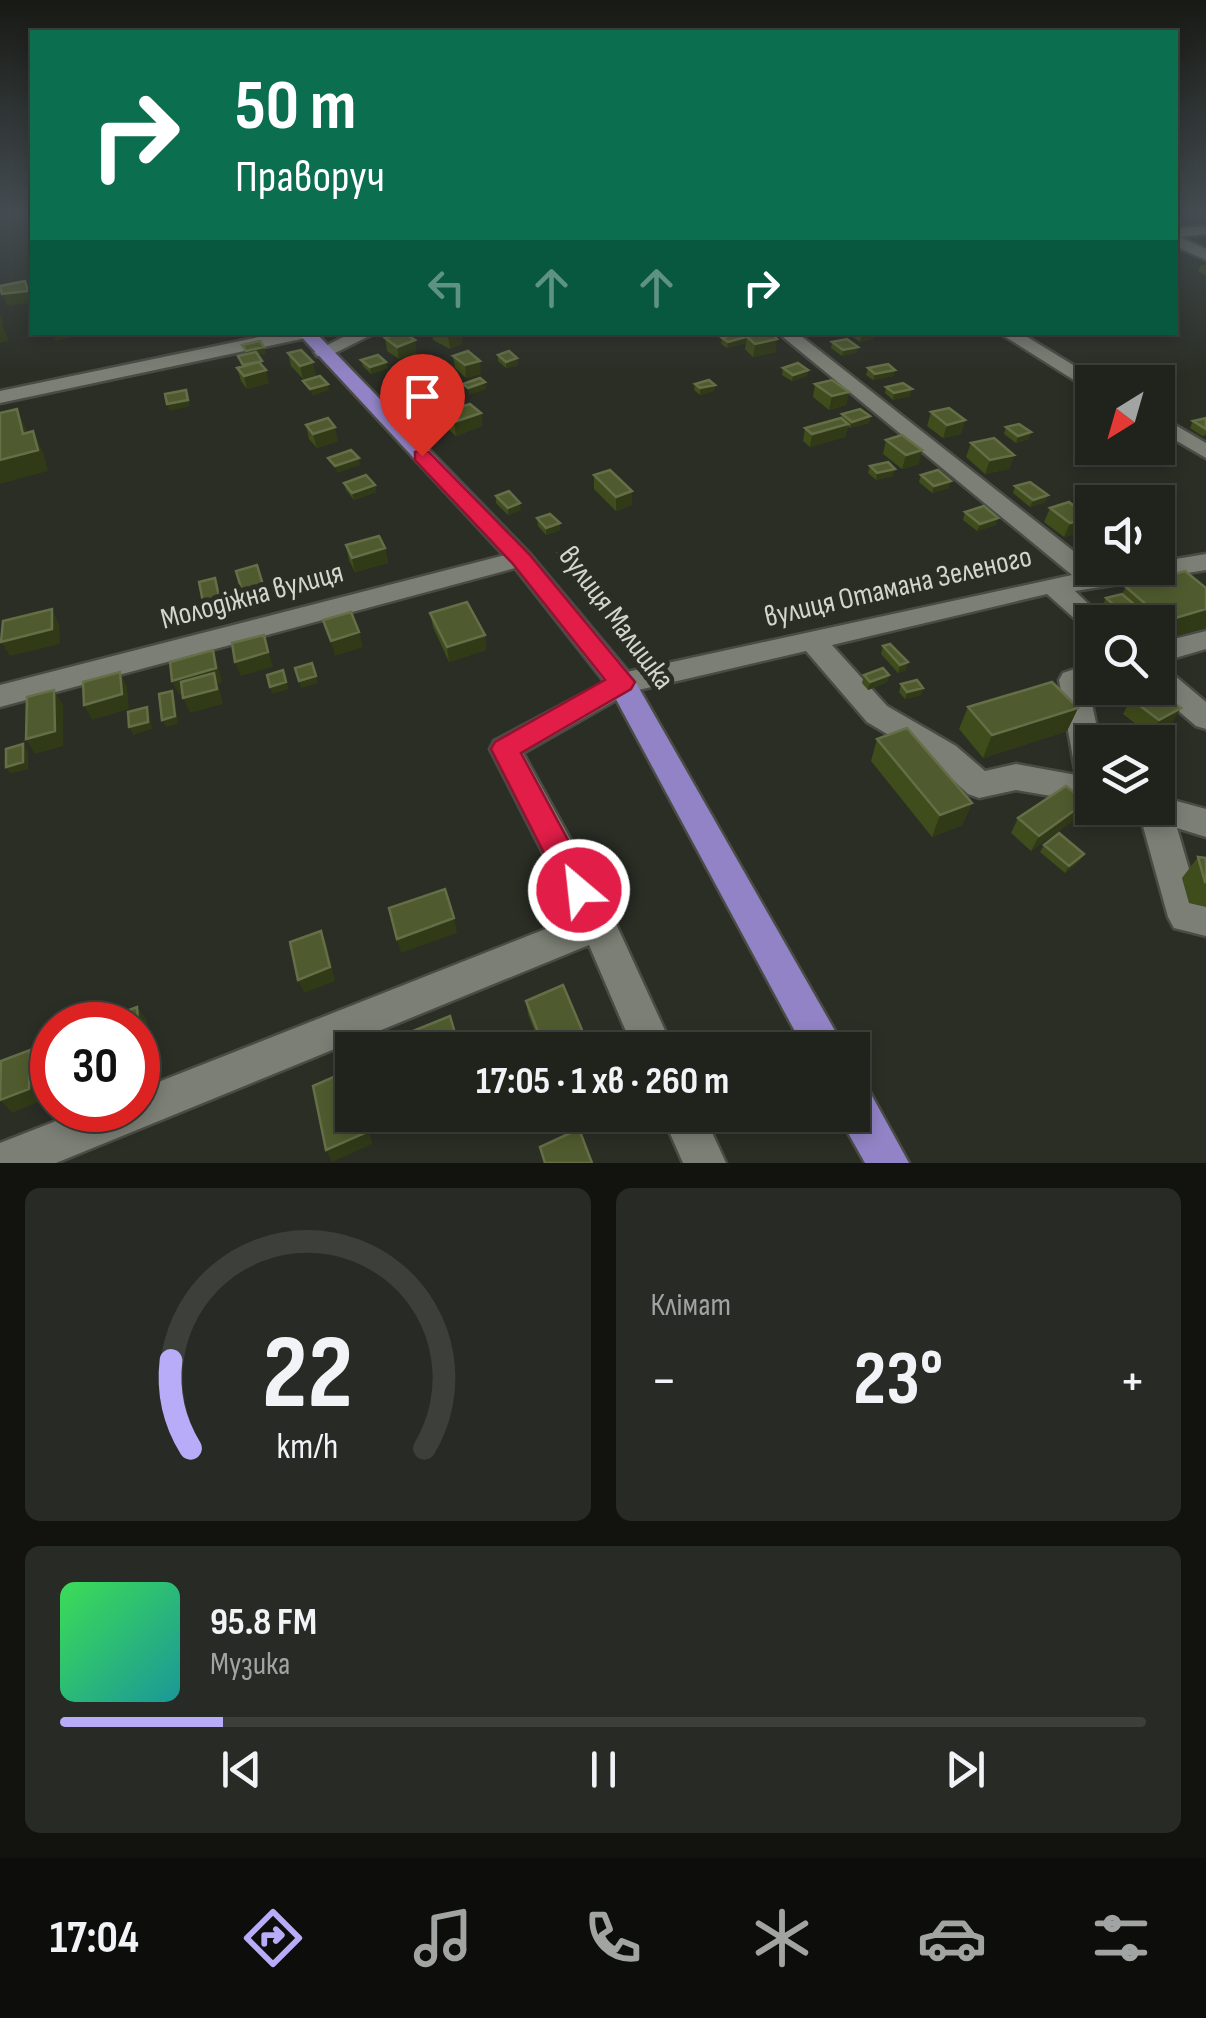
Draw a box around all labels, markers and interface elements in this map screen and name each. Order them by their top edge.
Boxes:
text: 50 m [235,65,356,149]
icon: right [70,70,200,200]
text: Праворуч [235,150,385,205]
icon: left [419,260,474,315]
icon: ahead [524,260,579,315]
icon: ahead [629,260,684,315]
icon: right [734,260,789,315]
pin [380,354,465,457]
north arrow [1075,365,1175,465]
map controls [1075,365,1175,825]
icon: arrive [395,369,450,424]
button: sound [1075,485,1175,585]
street label: вулиця Малишка [550,539,682,697]
street label: вулиця Отамана Зеленого [761,539,1035,635]
street label: Молодіжна вулиця [157,554,347,638]
button: search [1075,605,1175,705]
button: layers [1075,725,1175,825]
position arrow [527,838,631,942]
speed limit sign: 30 [30,1002,160,1132]
text: 17:05 · 1 хв · 260 m [476,1059,729,1104]
text: Клімат [651,1286,731,1325]
text: 22 [262,1312,353,1437]
text: 23° [853,1335,943,1426]
text: − [651,1348,677,1415]
text: + [1119,1348,1146,1415]
text: km/h [277,1426,339,1469]
text: 95.8 FM [210,1600,317,1645]
text: Музика [210,1645,290,1684]
icon: previous [214,1742,269,1797]
icon: pause [576,1742,631,1797]
icon: next [938,1742,993,1797]
icon: directions [238,1903,308,1973]
icon: music [408,1903,478,1973]
icon: phone [578,1903,648,1973]
icon: climate [747,1903,817,1973]
icon: car [917,1903,987,1973]
icon: filters [1086,1903,1156,1973]
text: 17:04 [50,1911,139,1966]

